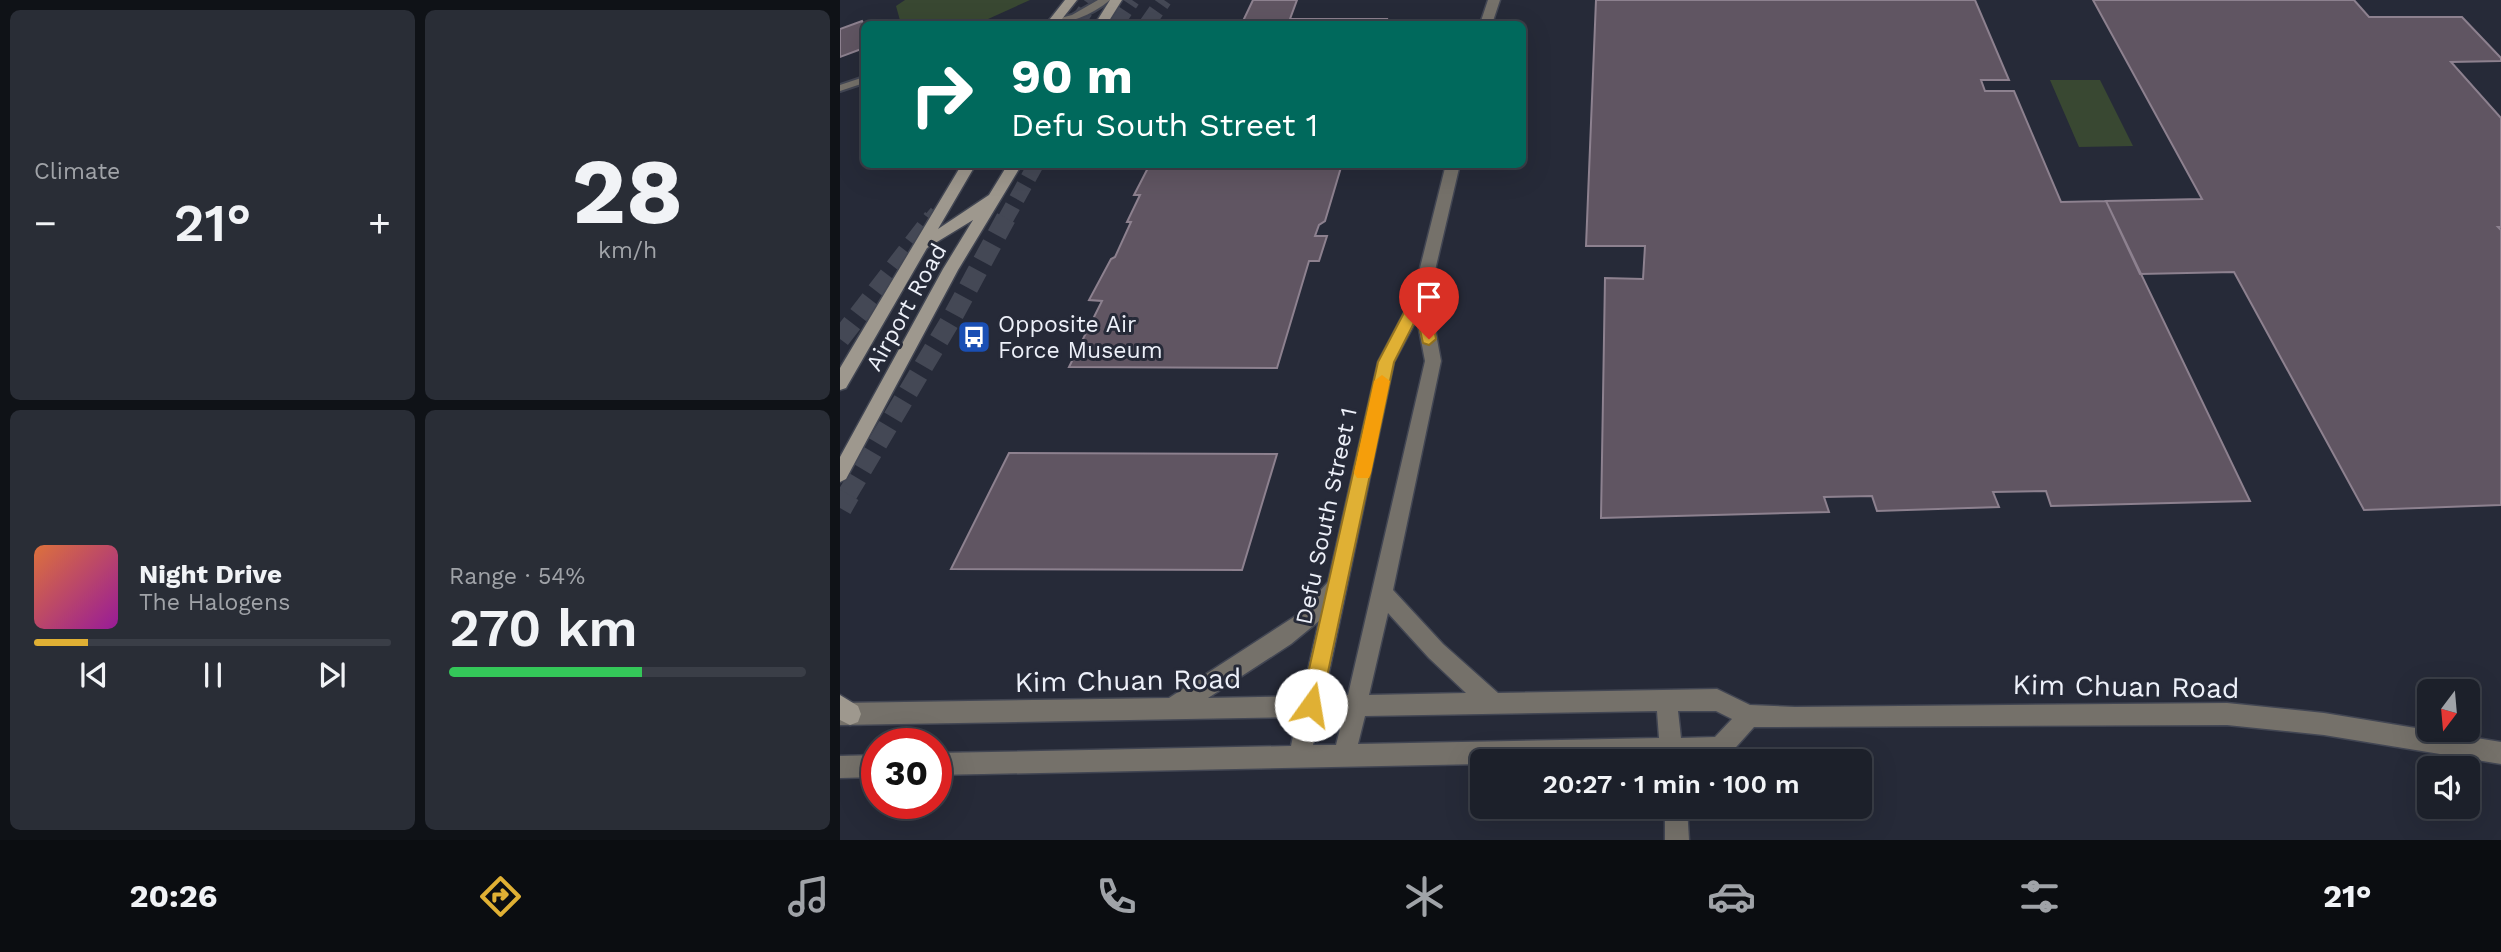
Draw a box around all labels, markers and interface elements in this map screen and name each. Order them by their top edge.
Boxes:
text: 90 m [1011,47,1133,105]
icon: right [896,49,987,140]
text: Defu South Street 1 [1011,106,1318,144]
text: 28 [572,138,683,245]
text: Climate [34,158,120,185]
text: 21° [174,193,251,254]
text: − [34,201,57,245]
text: + [368,201,391,245]
text: km/h [598,237,657,264]
street label: Airport Road [860,239,952,376]
pin [1399,267,1459,339]
icon: arrive [1410,278,1448,316]
place label: Opposite Air Force Museum [998,311,1163,364]
bus stop icon: Opposite Air Force Museum [955,318,993,356]
street label: Defu South Street 1 [1290,405,1363,627]
text: Night Drive [139,559,282,589]
text: Range · 54% [449,563,585,590]
text: The Halogens [139,589,290,616]
text: 270 km [449,598,638,659]
icon: previous [75,656,113,694]
icon: pause [194,656,232,694]
icon: next [313,656,351,694]
street label: Kim Chuan Road [1014,662,1242,699]
position arrow [1274,668,1348,742]
street label: Kim Chuan Road [2012,668,2240,705]
north arrow [2417,679,2480,742]
map controls [2417,679,2480,819]
speed limit sign: 30 [861,728,952,819]
button: sound [2417,756,2480,819]
text: 20:27 · 1 min · 100 m [1543,769,1799,799]
icon: directions [476,872,525,921]
icon: music [784,872,833,921]
icon: phone [1092,872,1141,921]
icon: climate [1400,872,1449,921]
icon: car [1707,872,1756,921]
icon: filters [2015,872,2064,921]
text: 20:26 [129,877,218,915]
text: 21° [2323,877,2372,915]

